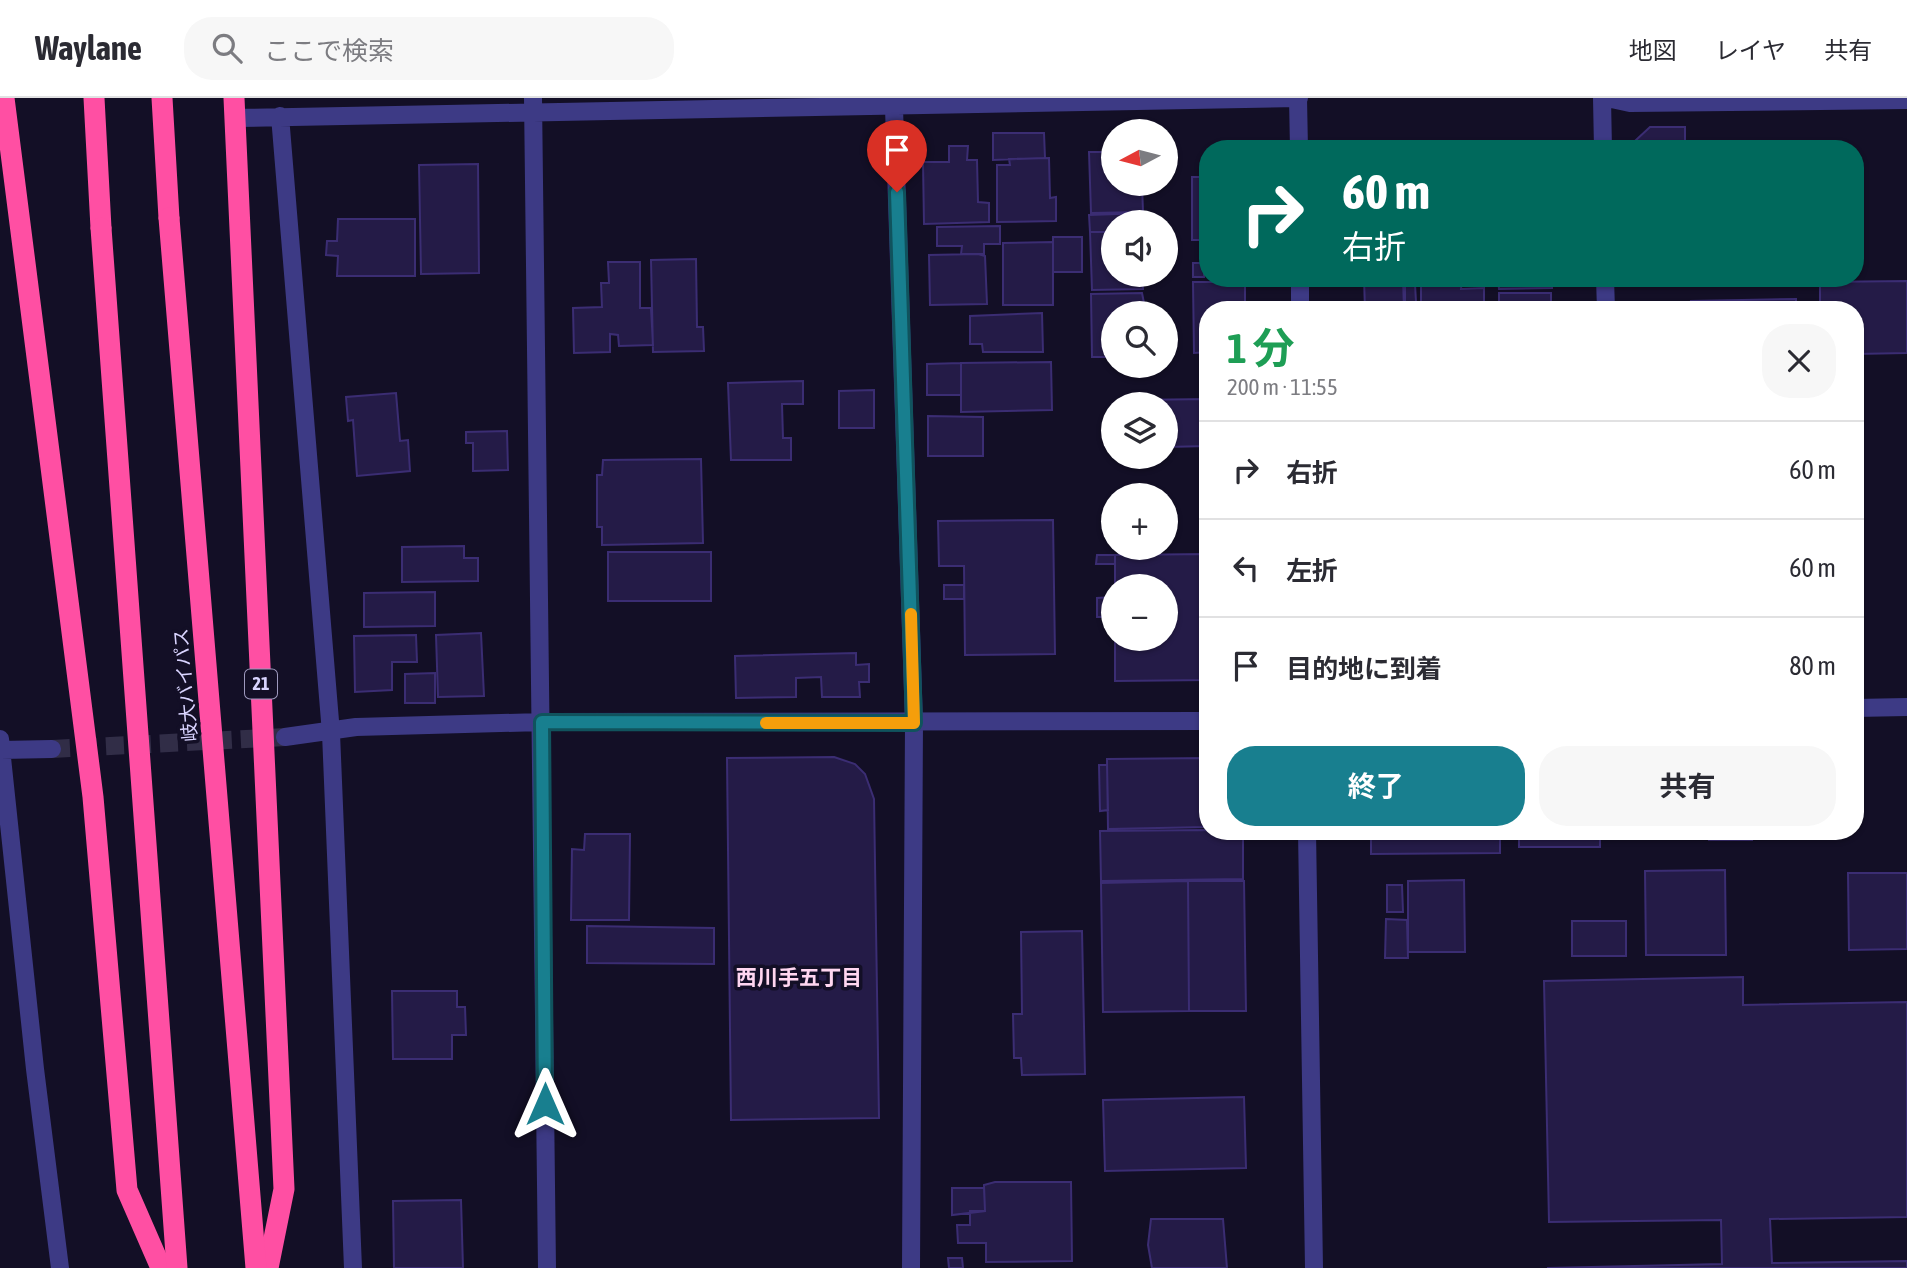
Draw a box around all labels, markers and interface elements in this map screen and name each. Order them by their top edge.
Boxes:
search box [184,17,674,80]
text: Waylane [35,29,142,67]
icon: search [208,29,246,67]
text: ここで検索 [264,36,394,66]
text: 地図 [1629,37,1677,64]
text: レイヤ [1715,37,1786,64]
text: 共有 [1824,37,1872,64]
north arrow [1101,119,1178,196]
map controls [1101,119,1178,651]
pin [867,120,927,192]
icon: arrive [878,131,916,169]
text: 60 m [1342,163,1430,219]
icon: right [1227,168,1318,259]
button: sound [1101,210,1178,287]
text: 右折 [1342,228,1406,265]
button: search [1101,301,1178,378]
text: 1 分 [1227,324,1295,372]
button: close [1762,324,1836,398]
text: 200 m · 11:55 [1227,374,1338,400]
button: layers [1101,392,1178,469]
icon: right [1227,451,1265,489]
text: 60 m [1789,455,1836,485]
text: 右折 [1286,458,1338,488]
button: + [1101,483,1178,560]
icon: left [1227,549,1265,587]
text: 60 m [1789,553,1836,583]
text: 左折 [1286,556,1338,586]
button: − [1101,574,1178,651]
street label: 岐大バイパス [169,627,201,743]
icon: arrive [1227,647,1265,685]
text: 80 m [1789,651,1836,681]
text: 目的地に到着 [1286,654,1442,684]
road number: 21 [245,670,277,698]
button: 終了 [1227,746,1525,826]
button: 共有 [1539,746,1836,826]
district label: 西川手五丁目 [736,965,862,989]
position arrow [508,1067,582,1141]

